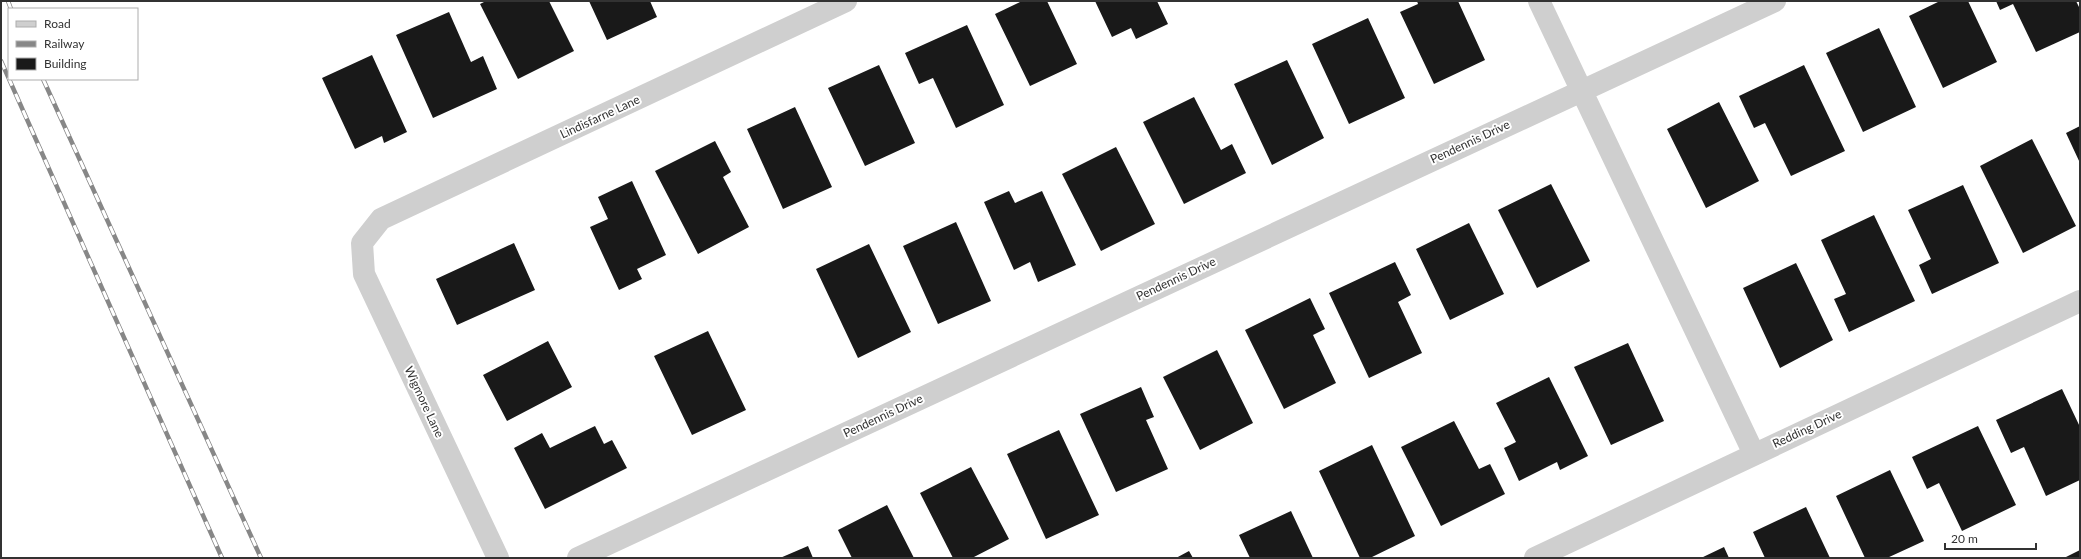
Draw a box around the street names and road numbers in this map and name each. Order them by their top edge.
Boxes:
street label: Lindisfarne Lane [558,92,642,142]
street label: Pendennis Drive [1428,117,1512,167]
street label: Pendennis Drive [1134,254,1218,304]
street label: Wigmore Lane [401,364,447,440]
street label: Pendennis Drive [841,391,925,441]
street label: Redding Drive [1770,406,1844,451]

